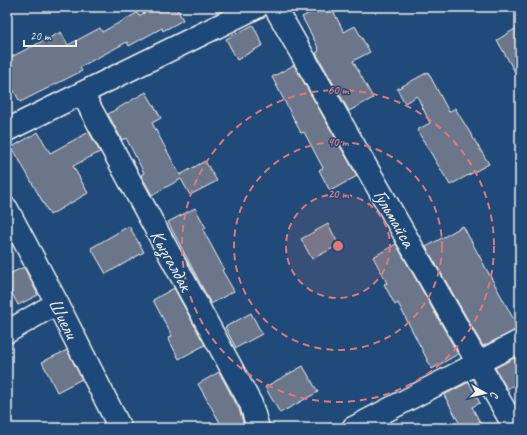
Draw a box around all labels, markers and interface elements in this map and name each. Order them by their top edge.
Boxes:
scale bar [24,22,76,48]
text: 20 m [30,28,52,44]
text: 60 m [328,82,350,98]
text: 40 m [328,134,349,150]
street label: Гульмайса [368,185,421,253]
text: 20 m [328,186,349,202]
street label: Кызгалдак [145,226,199,297]
centre of rings [331,239,345,253]
street label: Шиели [43,294,84,345]
north arrow [465,373,505,413]
text: С [487,391,502,400]

